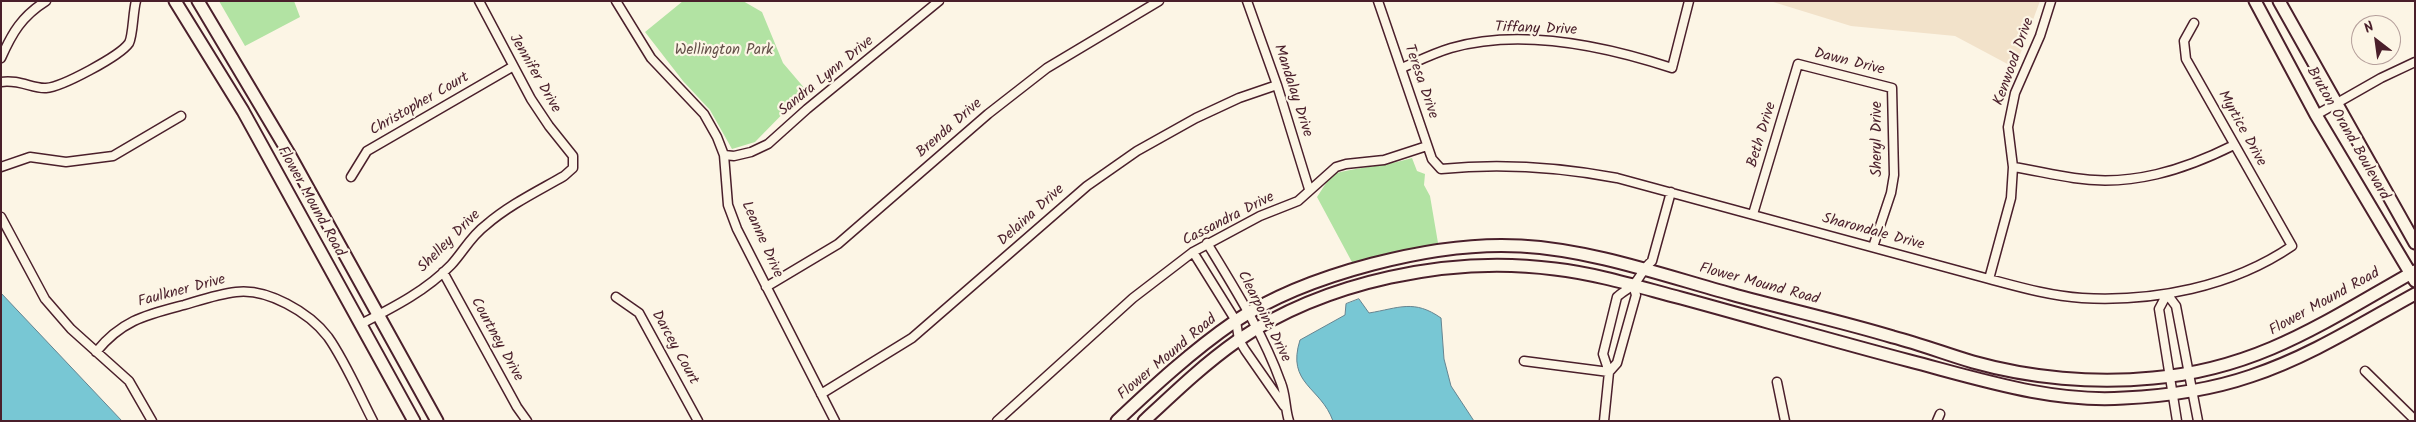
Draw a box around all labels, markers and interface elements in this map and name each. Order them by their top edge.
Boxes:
north arrow [2351,15,2401,65]
street label: Kenwood Drive [1991,16,2039,108]
text: N [2360,16,2378,40]
street label: Tiffany Drive [1495,20,1577,40]
street label: Jennifer Drive [504,31,564,117]
street label: Sandra Lynn Drive [776,33,878,121]
park label: Wellington Park [675,42,773,60]
street label: Mandalay Drive [1269,42,1315,140]
street label: Teresa Drive [1399,43,1441,121]
street label: Dawn Drive [1812,46,1886,80]
street label: Bruton Orand Boulevard [2301,64,2393,204]
street label: Christopher Court [367,69,473,141]
street label: Myrtice Drive [2213,88,2269,170]
street label: Brenda Drive [913,96,987,162]
street label: Beth Drive [1745,100,1781,170]
street label: Sheryl Drive [1869,101,1887,177]
street label: Flower Mound Road [272,144,348,260]
street label: Delaina Drive [995,182,1069,250]
street label: Cassandra Drive [1180,189,1278,251]
street label: Leanne Drive [736,199,786,281]
street label: Shelley Drive [415,207,485,277]
street label: Sharondale Drive [1820,211,1926,255]
street label: Flower Mound Road [1697,260,1821,310]
street label: Flower Mound Road [2267,265,2383,341]
street label: Clearpoint Drive [1232,268,1294,366]
street label: Faulkner Drive [136,272,228,312]
street label: Courtney Drive [466,295,526,385]
street label: Darcey Court [646,308,702,388]
street label: Flower Mound Road [1115,311,1221,405]

